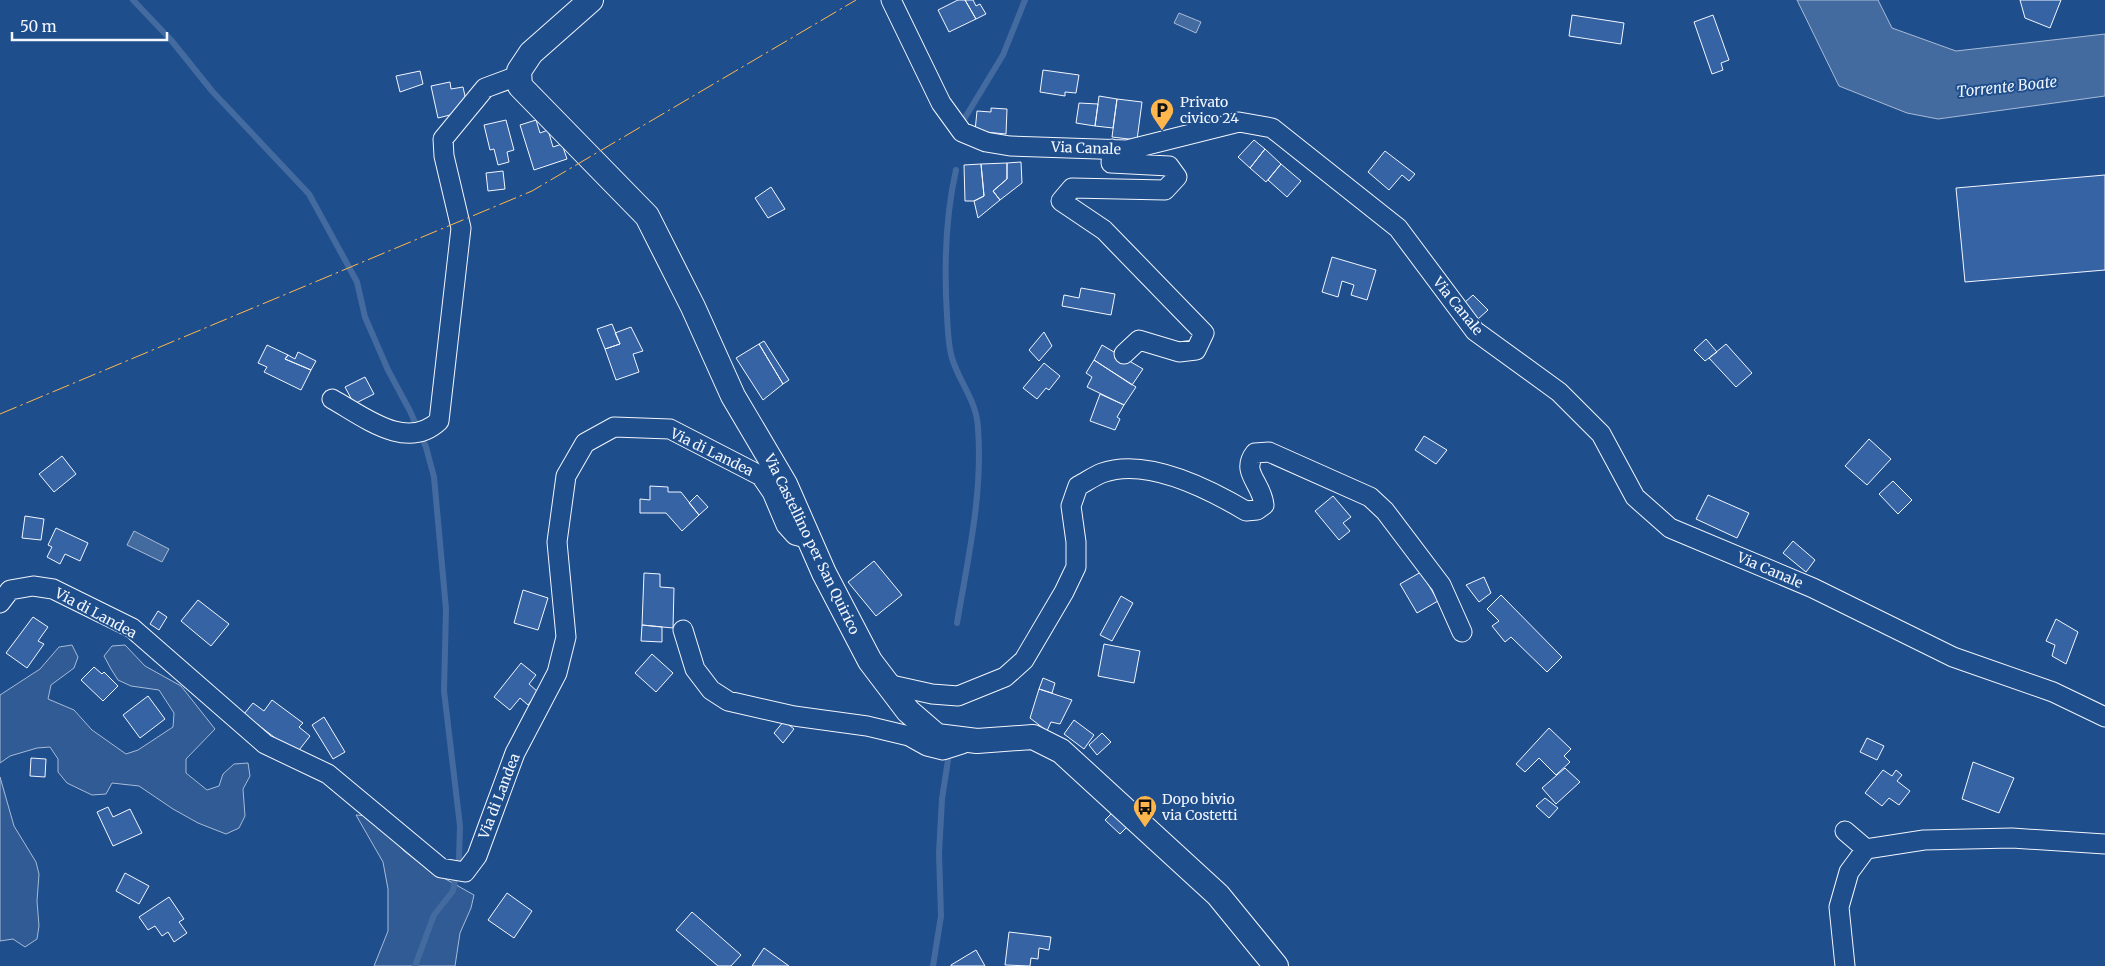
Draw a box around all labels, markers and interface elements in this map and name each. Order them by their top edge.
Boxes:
scale bar [12,10,168,42]
text: 50 m [20,17,57,36]
water label: Torrente Boate [1956,72,2058,101]
place label: Privato civico 24 [1180,93,1239,127]
parking icon: Privato civico 24 [1149,97,1175,131]
street label: Via Canale [1050,138,1121,158]
street label: Via Canale [1428,272,1487,339]
street label: Via di Landea [667,424,757,480]
street label: Via Castellino per San Quirico [760,450,864,637]
street label: Via Canale [1733,548,1806,592]
street label: Via di Landea [51,583,140,642]
street label: Via di Landea [474,750,524,842]
place label: Dopo bivio via Costetti [1161,790,1238,824]
bus stop icon: Dopo bivio via Costetti [1132,794,1158,828]

